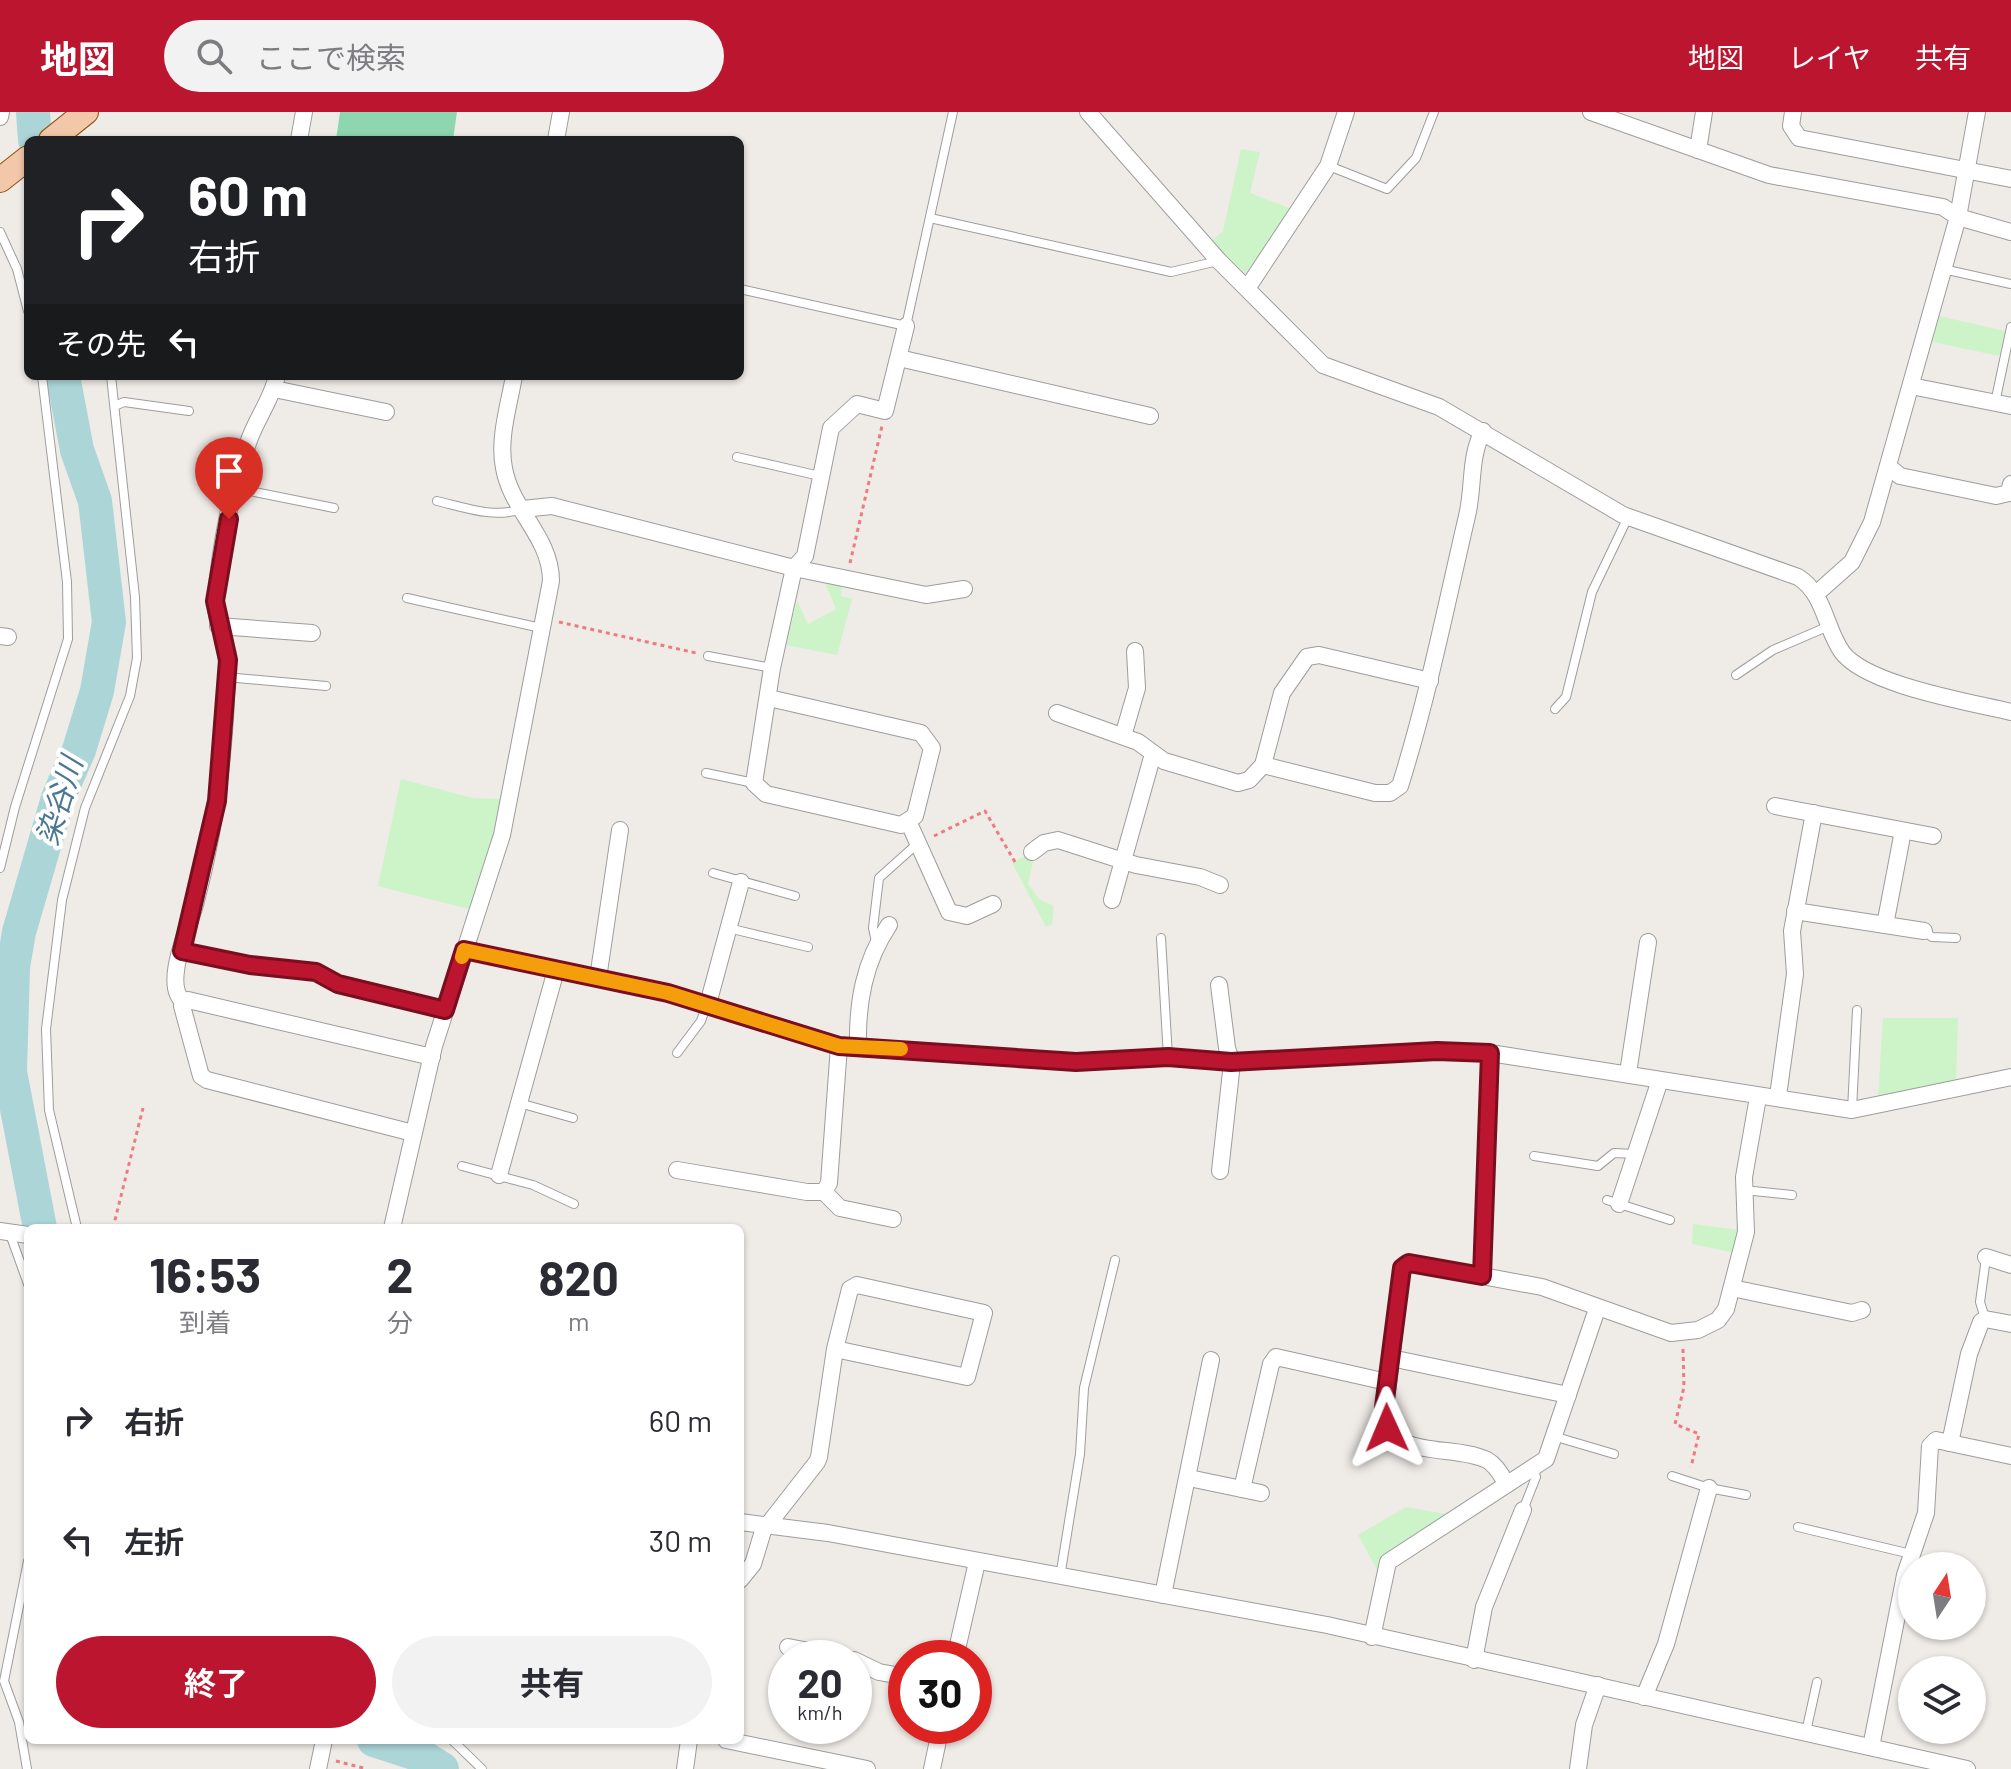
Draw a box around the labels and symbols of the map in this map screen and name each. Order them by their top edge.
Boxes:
pin [195,437,263,519]
water label: 染谷川 [28,749,89,849]
position arrow [1345,1386,1429,1470]
north arrow [1898,1552,1986,1640]
speed limit sign: 30 [888,1640,992,1744]

